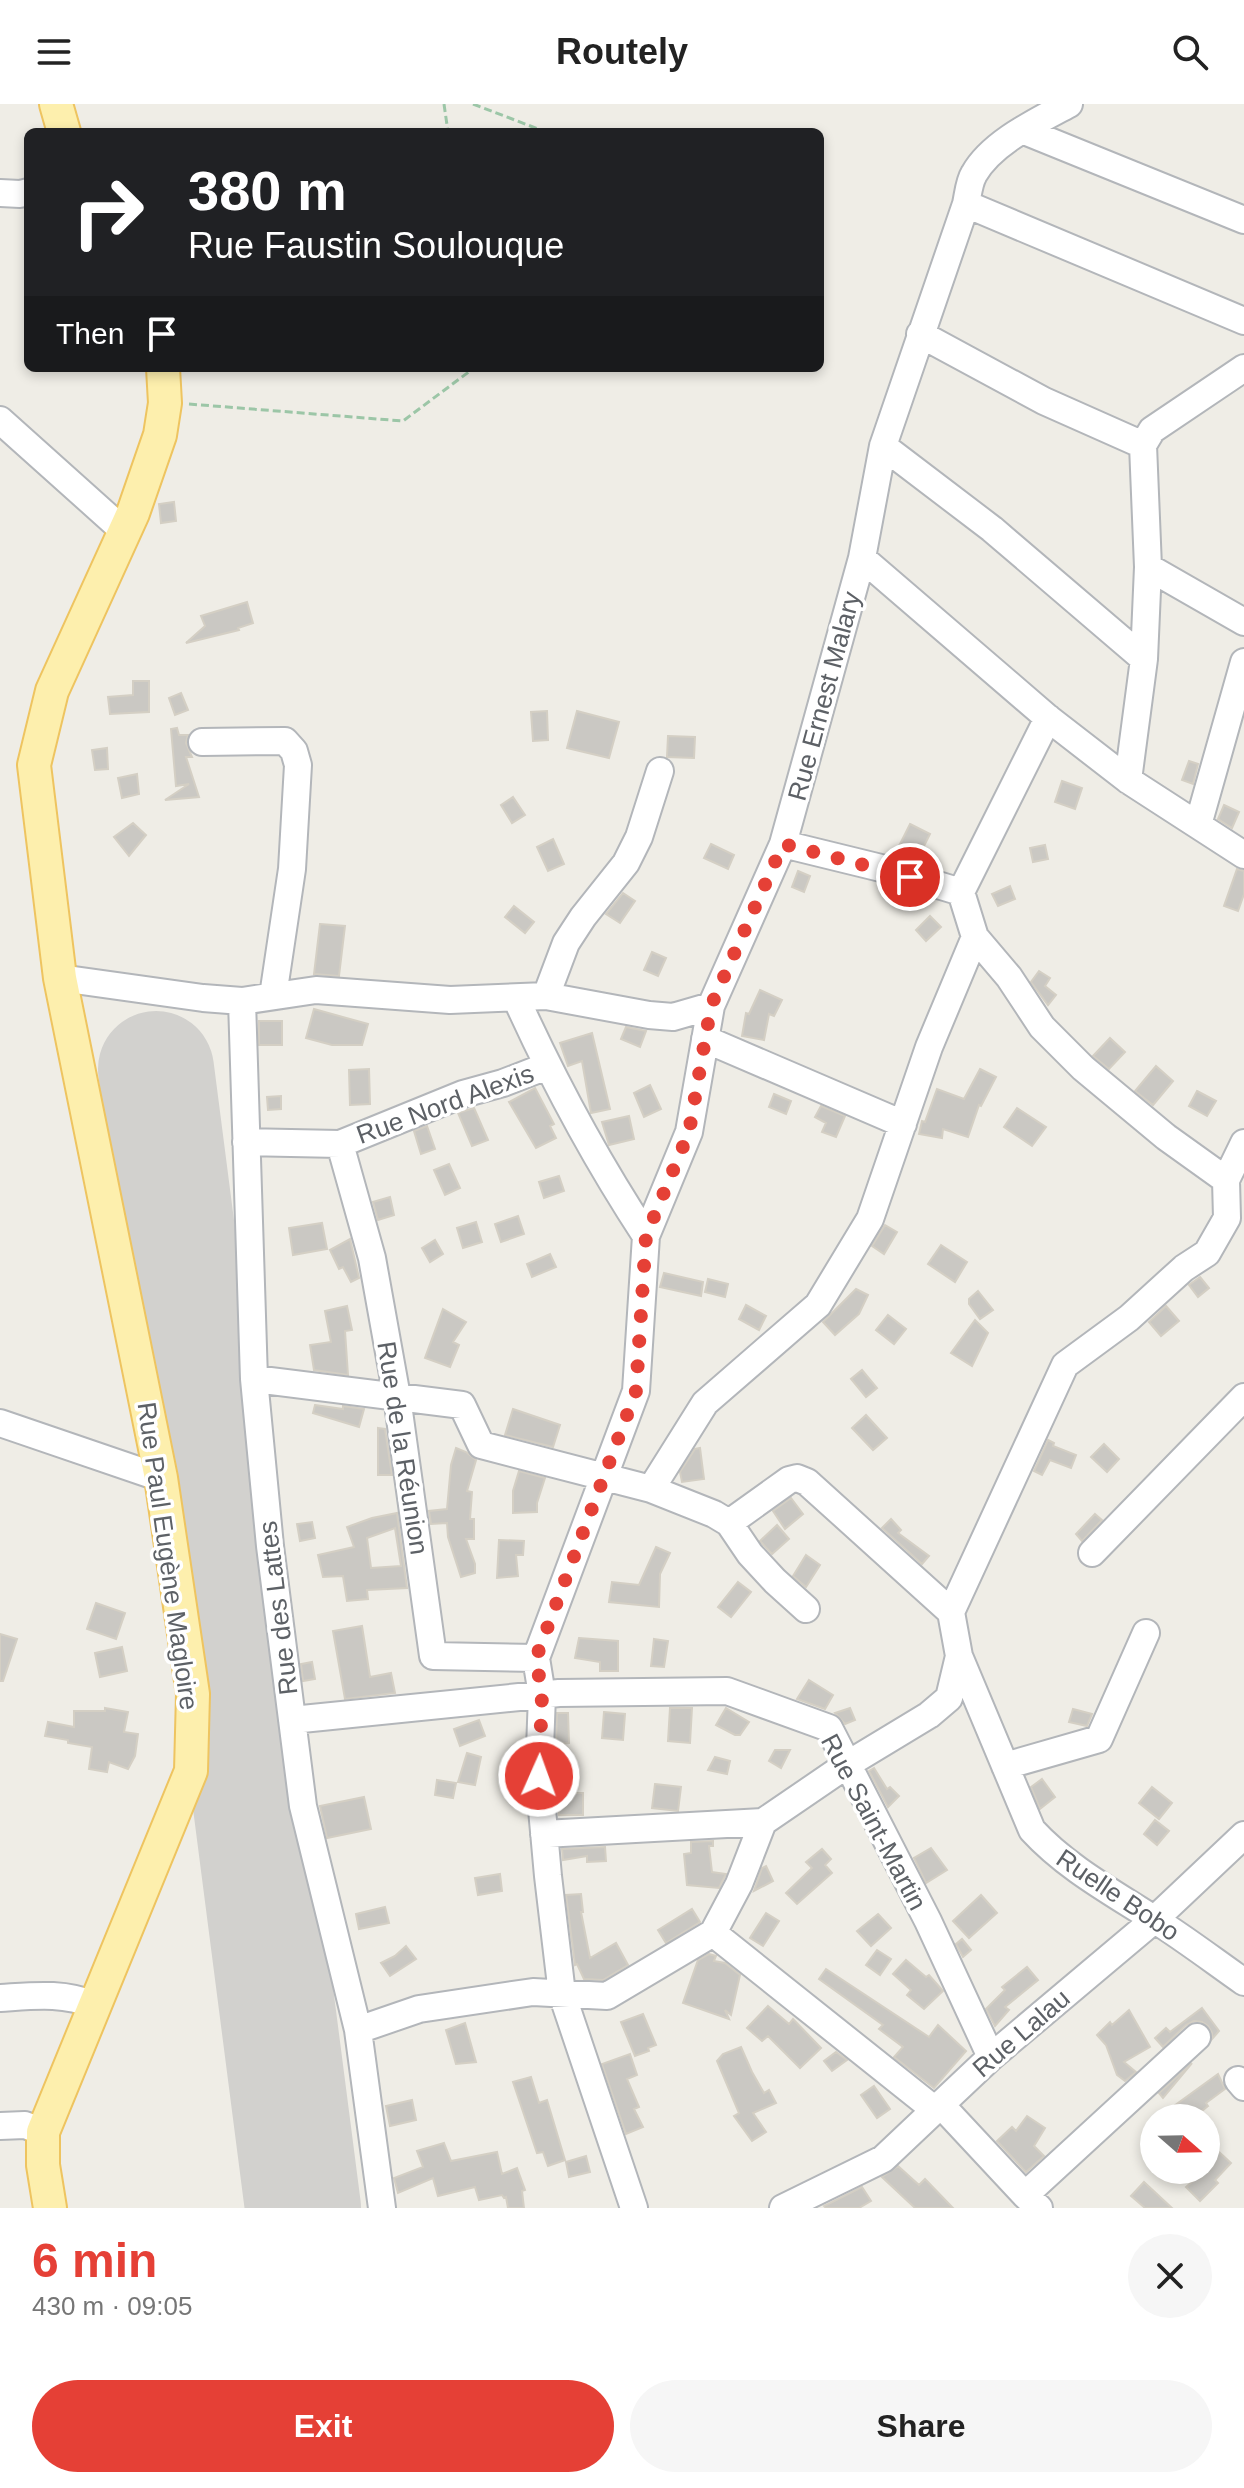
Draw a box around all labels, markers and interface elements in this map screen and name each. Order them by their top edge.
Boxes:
icon: menu [32,30,76,74]
icon: search [1168,30,1212,74]
text: Routely [556,31,688,72]
text: 380 m [188,159,347,222]
icon: right [56,160,160,264]
text: Rue Faustin Soulouque [188,225,564,266]
icon: arrive [140,312,184,356]
text: Then [56,317,124,350]
street label: Rue Ernest Malary [782,588,866,804]
pin [876,843,944,911]
icon: arrive [888,855,932,899]
street label: Rue Nord Alexis [352,1058,538,1150]
street label: Rue de la Réunion [371,1339,435,1557]
street label: Rue Paul Eugène Magloire [132,1400,204,1712]
street label: Rue des Lattes [252,1519,304,1697]
street label: Rue Saint-Martin [815,1729,933,1915]
position arrow [497,1734,581,1818]
street label: Ruelle Bobo [1051,1843,1185,1947]
street label: Rue Lalau [966,1983,1076,2083]
north arrow [1140,2104,1220,2184]
map controls [1140,2104,1220,2184]
text: 6 min [32,2234,157,2287]
button: close [1128,2234,1212,2318]
text: 430 m · 09:05 [32,2291,192,2321]
button: Exit [32,2380,614,2472]
button: Share [630,2380,1212,2472]

